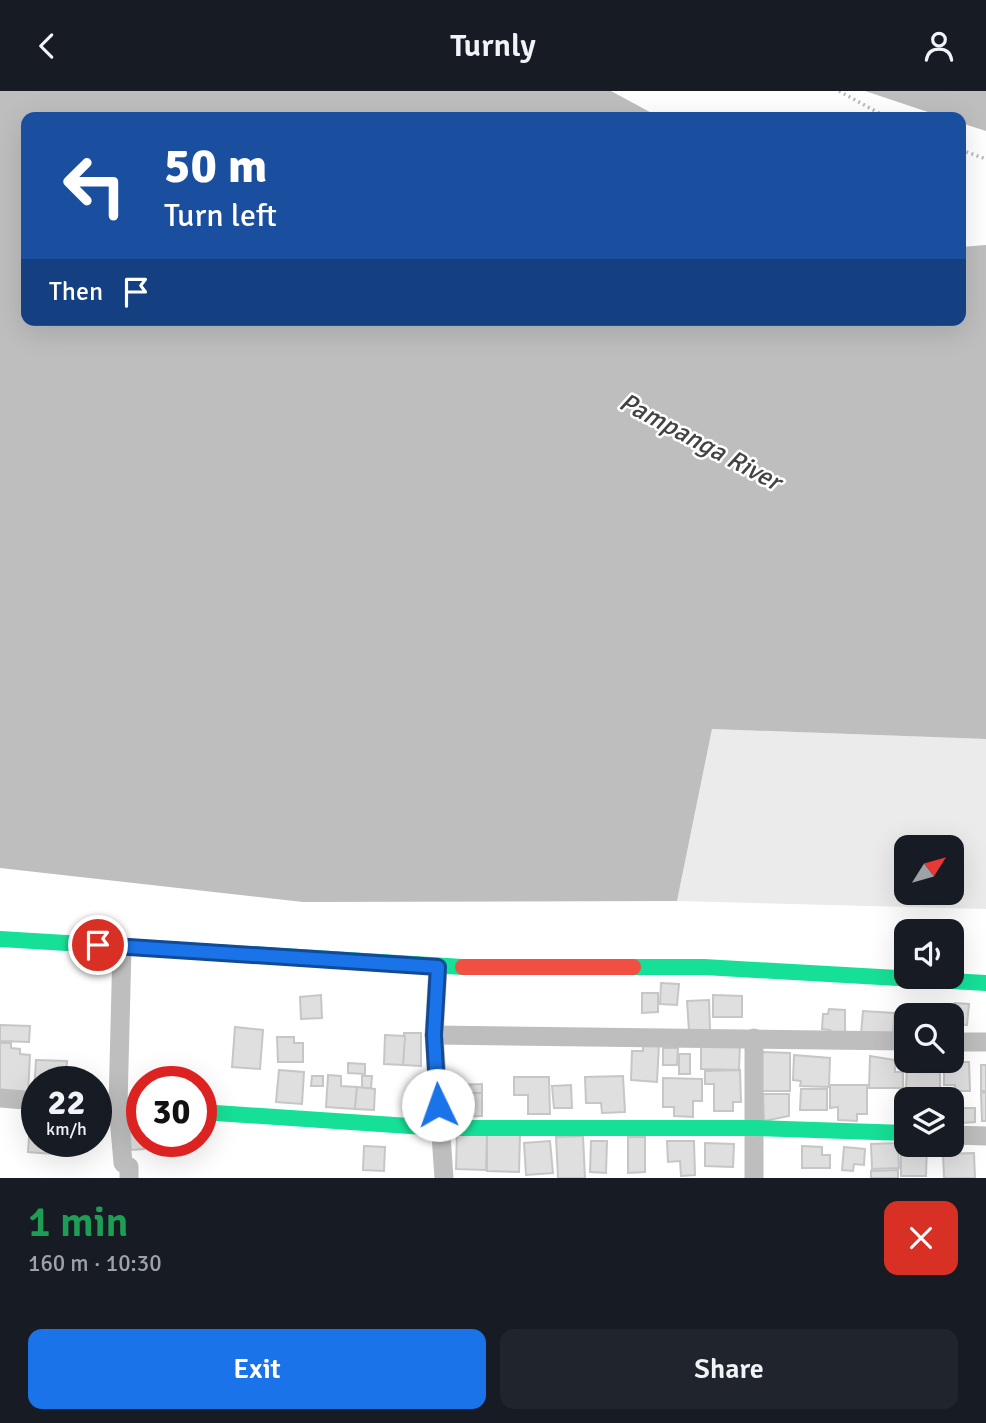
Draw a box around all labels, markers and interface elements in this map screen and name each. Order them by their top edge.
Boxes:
text: Turnly [450,26,536,65]
icon: back [28,27,66,65]
icon: person [920,27,958,65]
text: 50 m [164,136,267,196]
icon: left [49,140,140,231]
text: Turn left [164,196,277,235]
icon: arrive [117,273,155,311]
text: Then [49,276,103,308]
water label: Pampanga River [614,386,789,500]
north arrow [894,835,964,905]
map controls [894,835,964,1157]
pin [68,915,128,975]
button: sound [894,919,964,989]
icon: arrive [79,926,117,964]
button: search [894,1003,964,1073]
speed limit sign: 30 [126,1066,217,1157]
position arrow [401,1068,475,1142]
text: 22 [48,1081,85,1124]
button: layers [894,1087,964,1157]
text: km/h [46,1118,87,1140]
text: 1 min [28,1197,129,1248]
button: close [884,1201,958,1275]
text: 160 m · 10:30 [28,1249,162,1278]
button: Exit [28,1329,486,1409]
button: Share [500,1329,958,1409]

